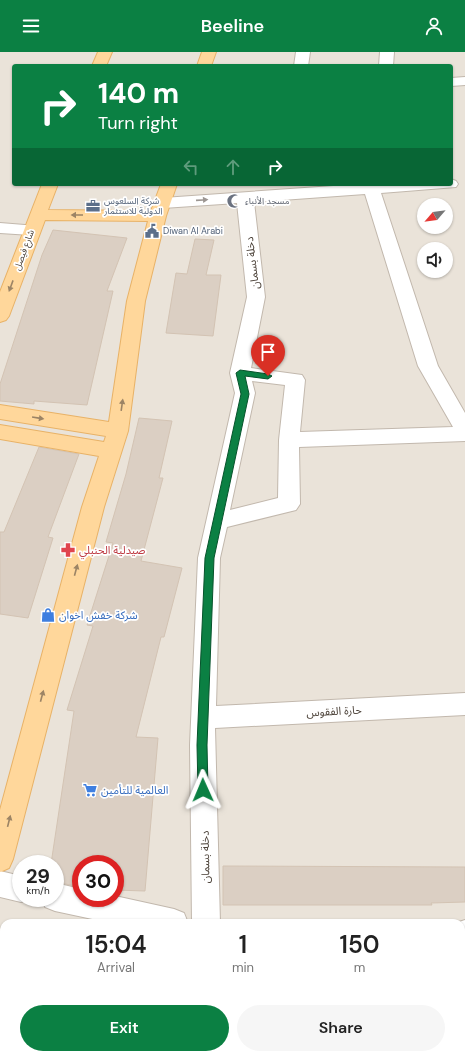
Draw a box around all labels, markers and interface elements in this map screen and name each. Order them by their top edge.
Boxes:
text: Beeline [201,14,264,38]
icon: menu [20,15,42,37]
icon: person [423,15,445,37]
text: 140 m [98,75,179,112]
icon: right [32,80,84,132]
text: Turn right [98,111,178,135]
icon: left [180,156,202,178]
icon: ahead [222,156,244,178]
icon: right [264,156,286,178]
mosque icon: مسجد الأنباء [226,193,242,209]
place label: شركة السلعوس الدولية للاستثمار [103,195,162,217]
place label: مسجد الأنباء [245,195,290,207]
one-way arrow [196,197,208,204]
office icon: شركة السلعوس الدولية للاستثمار [85,198,101,214]
north arrow [417,198,453,234]
map controls [417,198,453,278]
one-way arrow [70,212,83,218]
public building icon: Diwan Al Arabi [144,223,160,239]
place label: Diwan Al Arabi [163,225,223,237]
street label: شارع فيصل [11,228,38,272]
street label: دخلة بسمان [242,236,262,290]
button: sound [417,242,453,278]
one-way arrow [8,280,14,292]
pin [251,335,285,376]
icon: arrive [257,341,279,363]
one-way arrow [119,399,125,411]
one-way arrow [32,415,45,421]
pharmacy icon: صيدلية الحنبلي [60,542,76,558]
place label: صيدلية الحنبلي [79,543,146,560]
one-way arrow [73,564,79,576]
shop icon: شركة خفش اخوان [40,607,56,623]
place label: شركة خفش اخوان [59,608,138,622]
one-way arrow [40,689,46,702]
street label: حارة الفقوس [306,703,363,719]
position arrow [182,769,224,811]
supermarket icon: العالمية للتأمين [82,782,98,798]
place label: العالمية للتأمين [101,783,168,797]
one-way arrow [6,815,12,827]
street label: دخلة بسمان [198,831,212,883]
speed limit sign: 30 [72,855,124,907]
text: 29 [26,863,50,889]
text: km/h [26,884,50,897]
text: 15:04 [85,929,146,960]
text: 1 [239,929,247,960]
text: 150 [340,929,380,960]
text: Arrival [97,959,135,976]
text: min [232,959,254,976]
text: m [354,959,365,976]
button: Exit [20,1005,229,1051]
button: Share [237,1005,445,1051]

